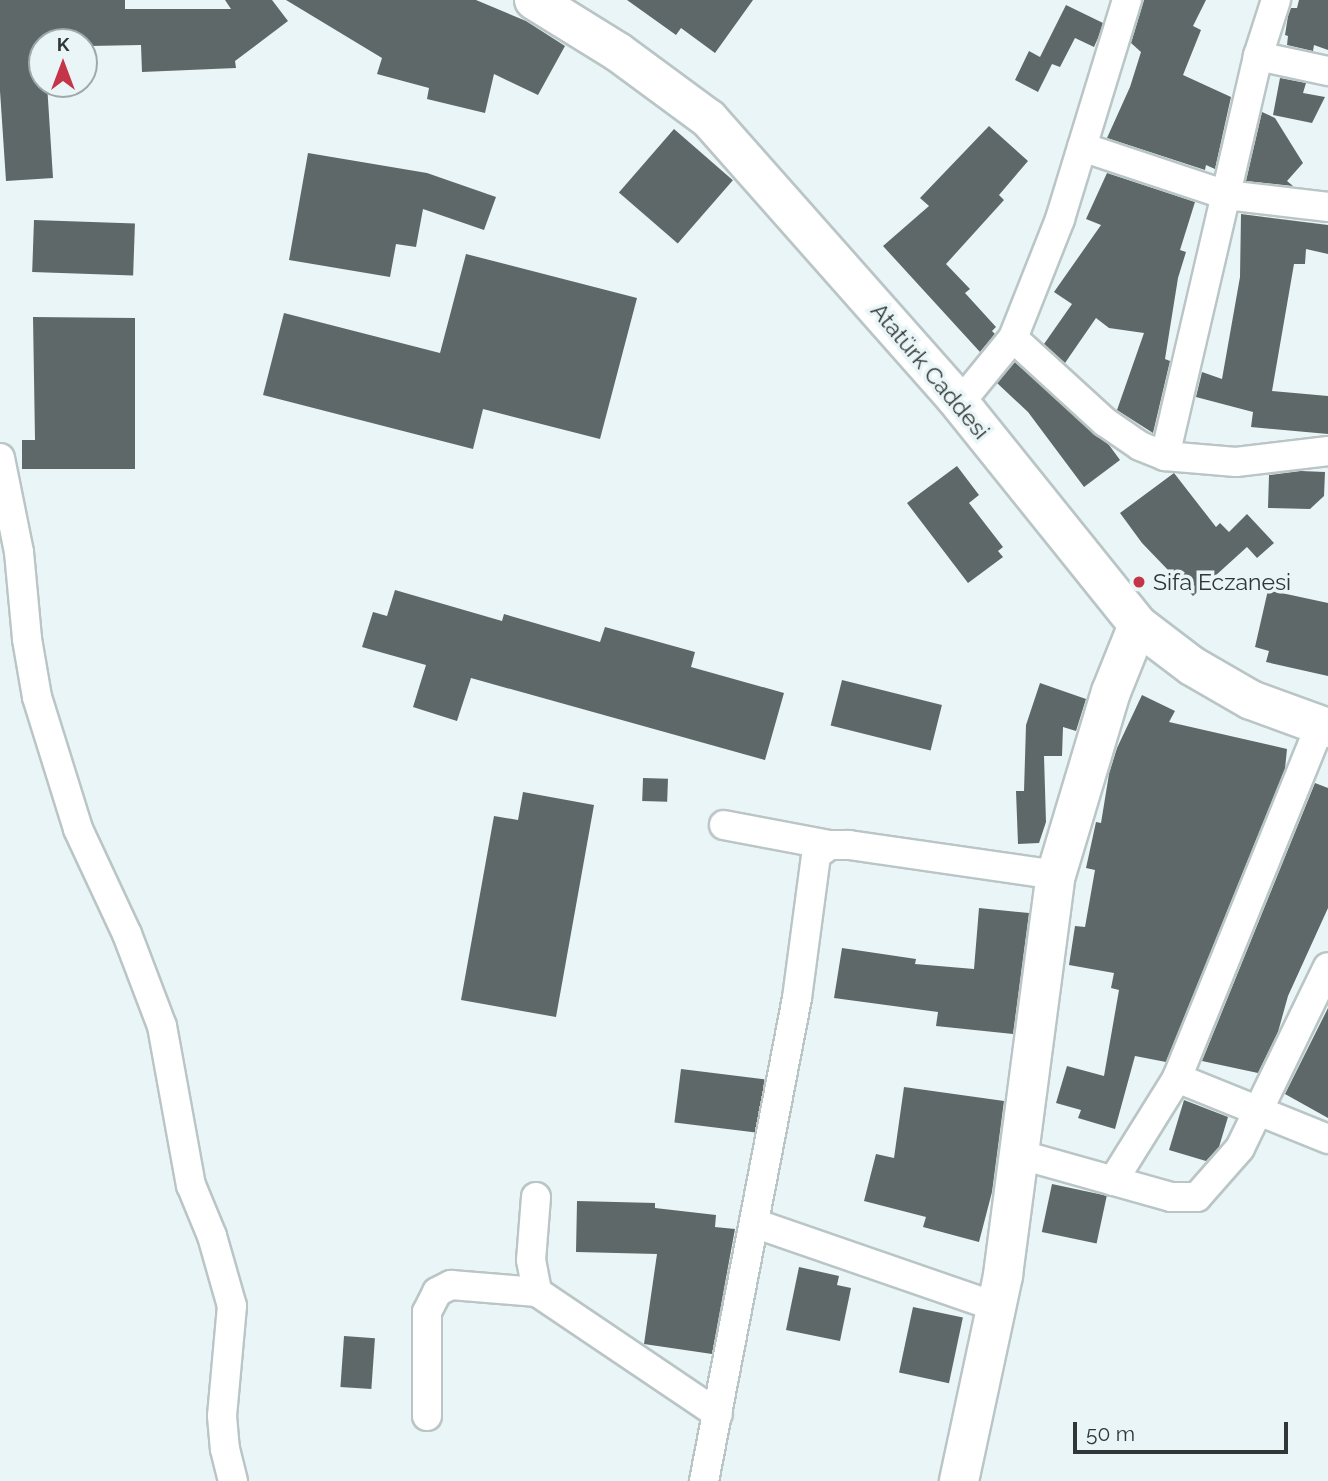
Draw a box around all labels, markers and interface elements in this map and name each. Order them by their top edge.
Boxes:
north arrow [28,28,98,98]
text: K [57,33,69,55]
street label: Atatürk Caddesi [865,297,995,445]
place label: Sifa Eczanesi [1153,568,1291,596]
marker: Sifa Eczanesi [1131,574,1147,590]
scale bar [1076,1408,1291,1452]
text: 50 m [1086,1421,1135,1446]

